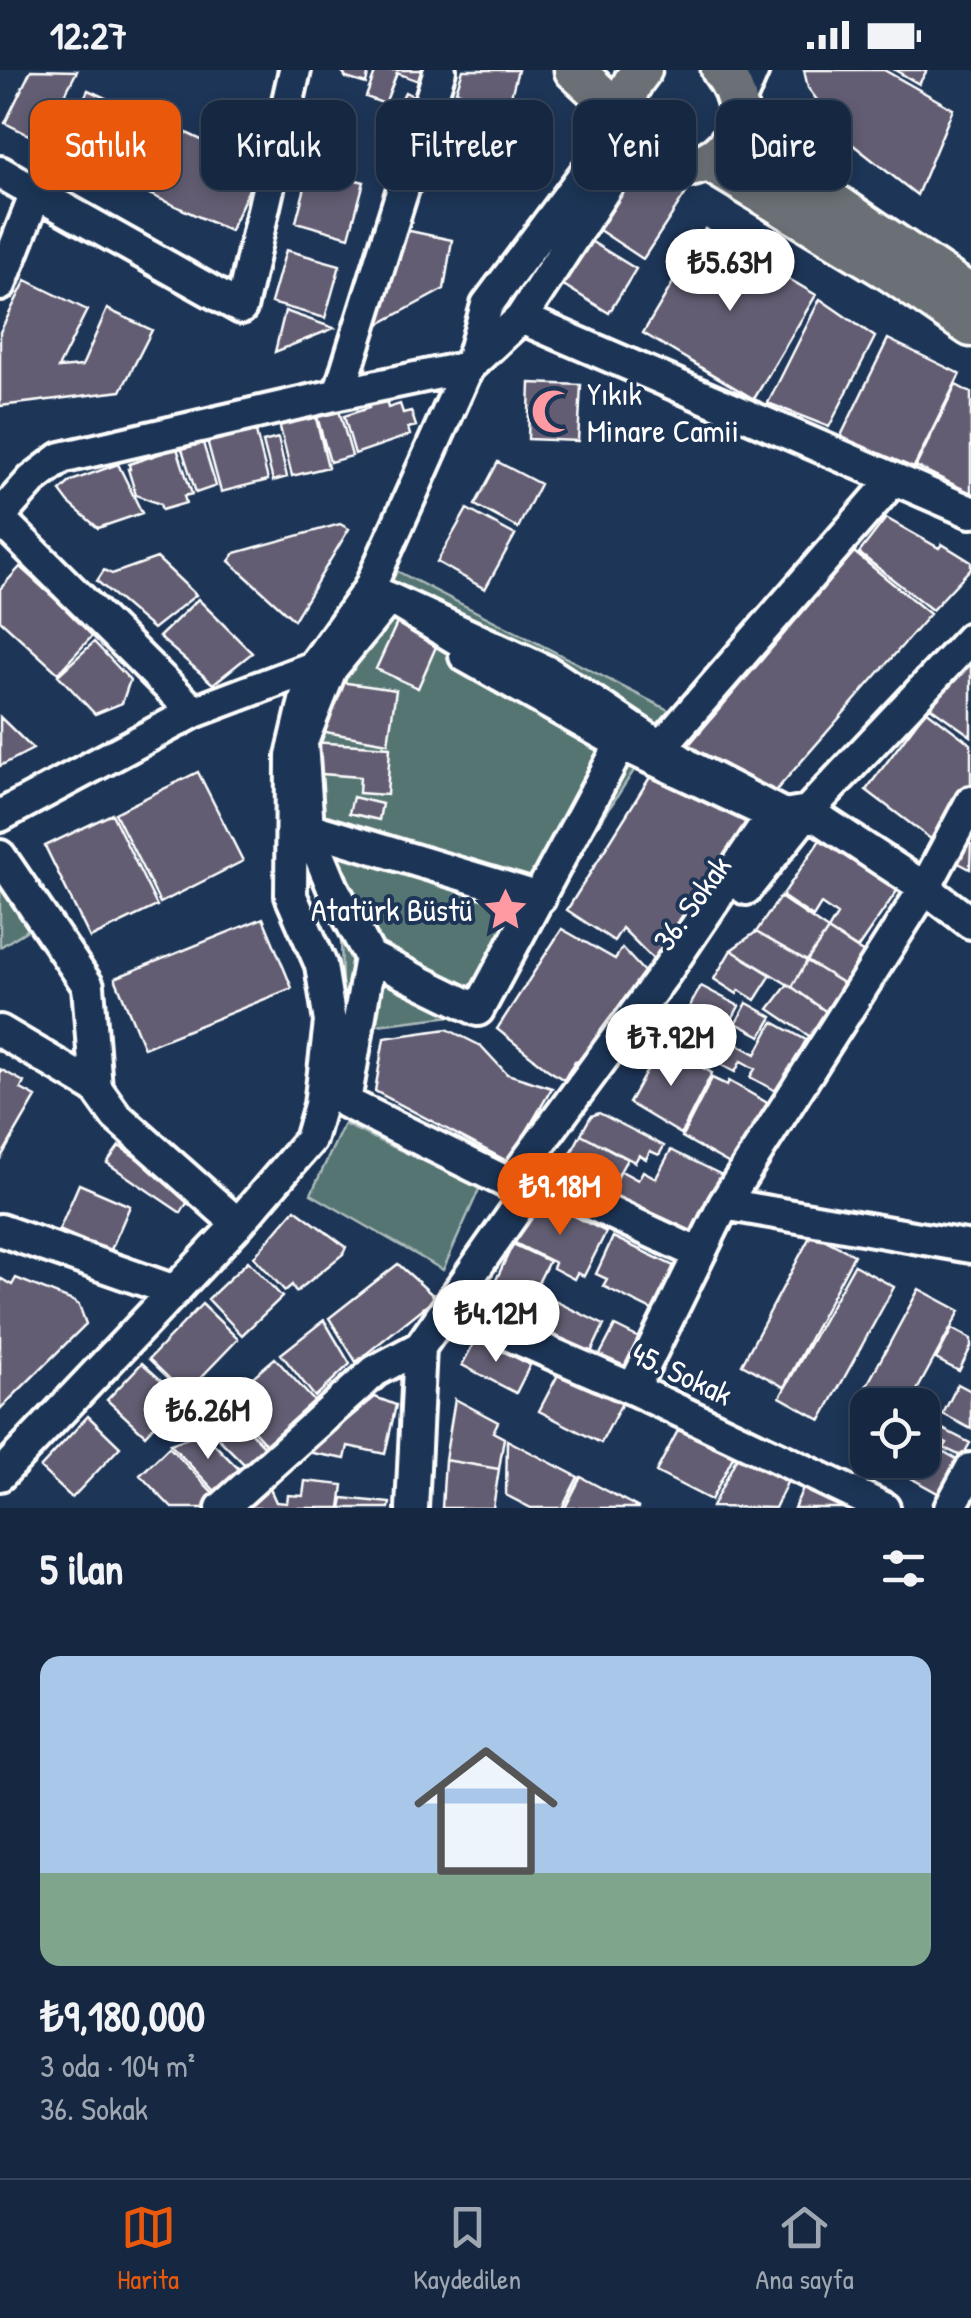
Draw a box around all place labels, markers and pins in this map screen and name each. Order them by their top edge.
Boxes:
pin: ₺5.63M [649,229,811,314]
place label: Yıkık Minare Camii [587,372,739,452]
mosque icon: Yıkık Minare Camii [530,388,578,436]
place icon: Atatürk Büstü [481,886,529,934]
place label: Atatürk Büstü [311,888,472,931]
pin: ₺7.92M [590,1004,752,1089]
pin: ₺9.18M [479,1153,641,1238]
pin: ₺4.12M [415,1280,577,1365]
pin: ₺6.26M [127,1377,289,1462]

